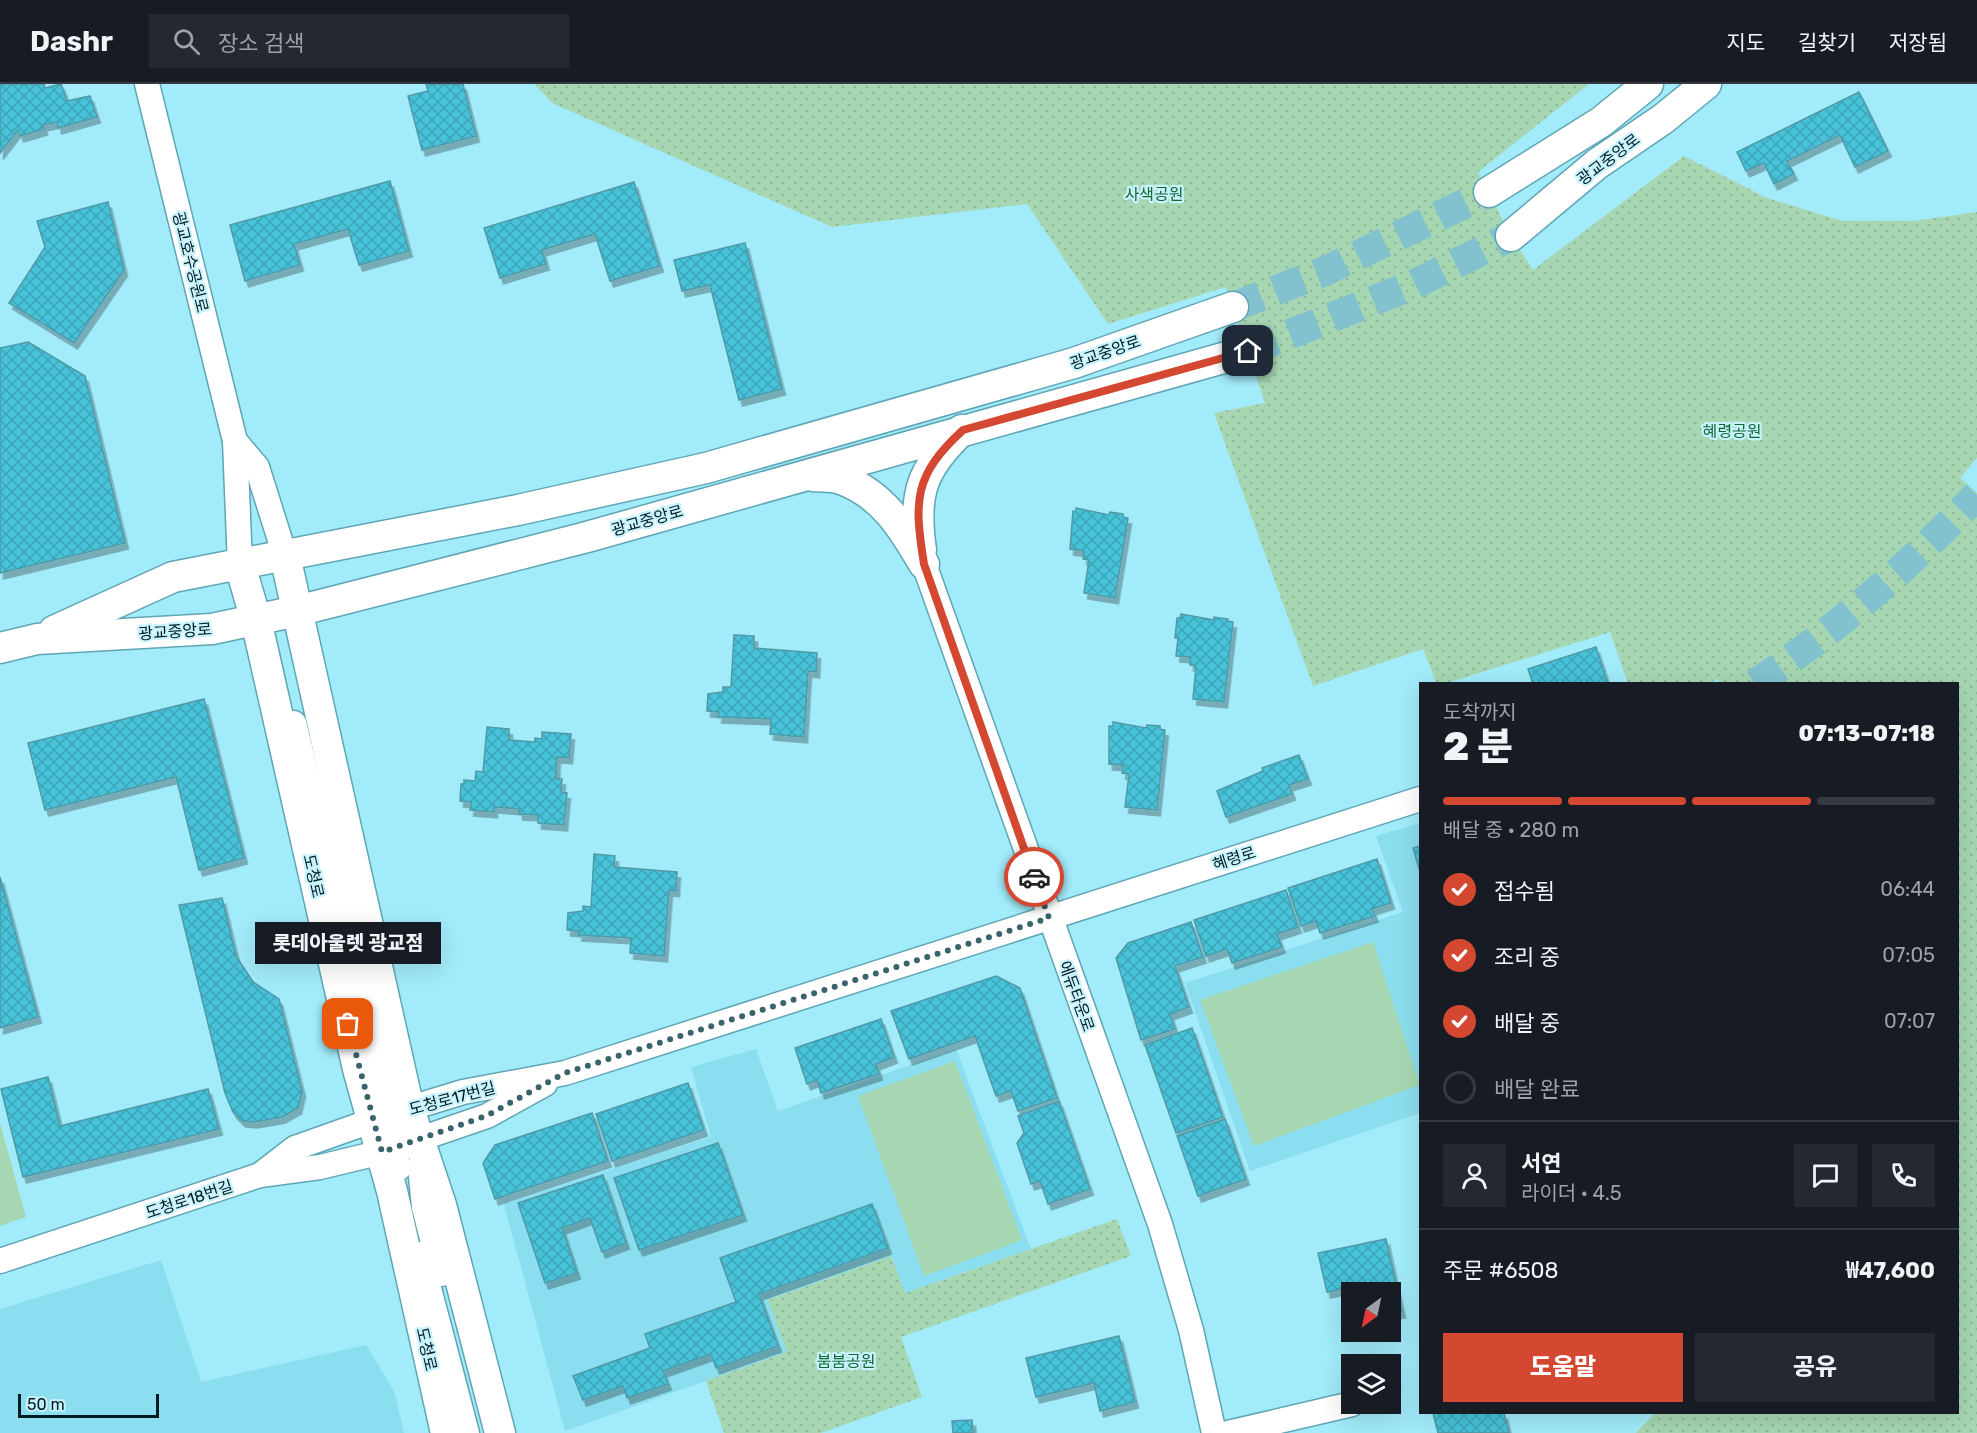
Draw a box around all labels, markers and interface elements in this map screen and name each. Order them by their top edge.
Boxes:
search box [149,14,569,68]
text: Dashr [30,25,113,58]
icon: search [170,25,203,58]
text: 장소 검색 [218,30,304,57]
text: 지도 [1726,30,1765,55]
text: 길찾기 [1798,30,1856,55]
text: 저장됨 [1889,30,1947,55]
street label: 광교중앙로 [1573,129,1644,189]
park label: 사색공원 [1125,185,1183,204]
street label: 광교호수공원로 [169,210,212,315]
pin [1222,325,1273,376]
street label: 광교중앙로 [1067,331,1143,373]
icon: home [1231,334,1264,367]
park label: 혜령공원 [1703,422,1761,441]
street label: 광교중앙로 [609,501,685,540]
street label: 광교중앙로 [138,619,213,644]
text: 도착까지 [1443,700,1517,724]
text: 07:13–07:18 [1798,720,1935,747]
text: 2 분 [1443,724,1513,770]
text: 배달 중 · 280 m [1443,818,1579,842]
street label: 혜령로 [1210,843,1258,874]
courier [1004,847,1064,907]
street label: 도청로 [299,852,328,900]
icon: car [1018,861,1051,894]
icon: check [1443,873,1476,906]
text: 06:44 [1880,877,1935,901]
text: 접수됨 [1494,878,1555,905]
callout: 롯데아울렛 광교점 [255,922,441,964]
text: 롯데아울렛 광교점 [272,931,424,955]
icon: check [1443,939,1476,972]
text: 07:05 [1882,943,1935,967]
text: 조리 중 [1494,944,1560,971]
street label: 에듀타운로 [1055,958,1098,1034]
pin [322,998,373,1049]
icon: check [1443,1005,1476,1038]
icon: bag [331,1007,364,1040]
text: 07:07 [1884,1009,1935,1033]
text: 배달 중 [1494,1010,1560,1037]
text: 배달 완료 [1494,1076,1580,1103]
street label: 도청로17번길 [407,1078,497,1119]
button: person [1443,1144,1506,1207]
button: chat [1794,1144,1857,1207]
button: phone [1872,1144,1935,1207]
text: 서연 [1521,1150,1561,1177]
street label: 도청로18번길 [143,1176,235,1223]
text: 라이더 · 4.5 [1521,1181,1622,1205]
text: 주문 #6508 [1443,1257,1559,1284]
text: ₩47,600 [1846,1257,1935,1284]
north arrow [1341,1282,1401,1342]
map controls [1341,1282,1401,1414]
street label: 도청로 [412,1325,441,1373]
button: 도움말 [1443,1333,1683,1402]
button: 공유 [1695,1333,1935,1402]
park label: 붐붐공원 [817,1352,875,1371]
button: layers [1341,1354,1401,1414]
scale bar [18,1391,159,1418]
text: 50 m [27,1395,65,1414]

